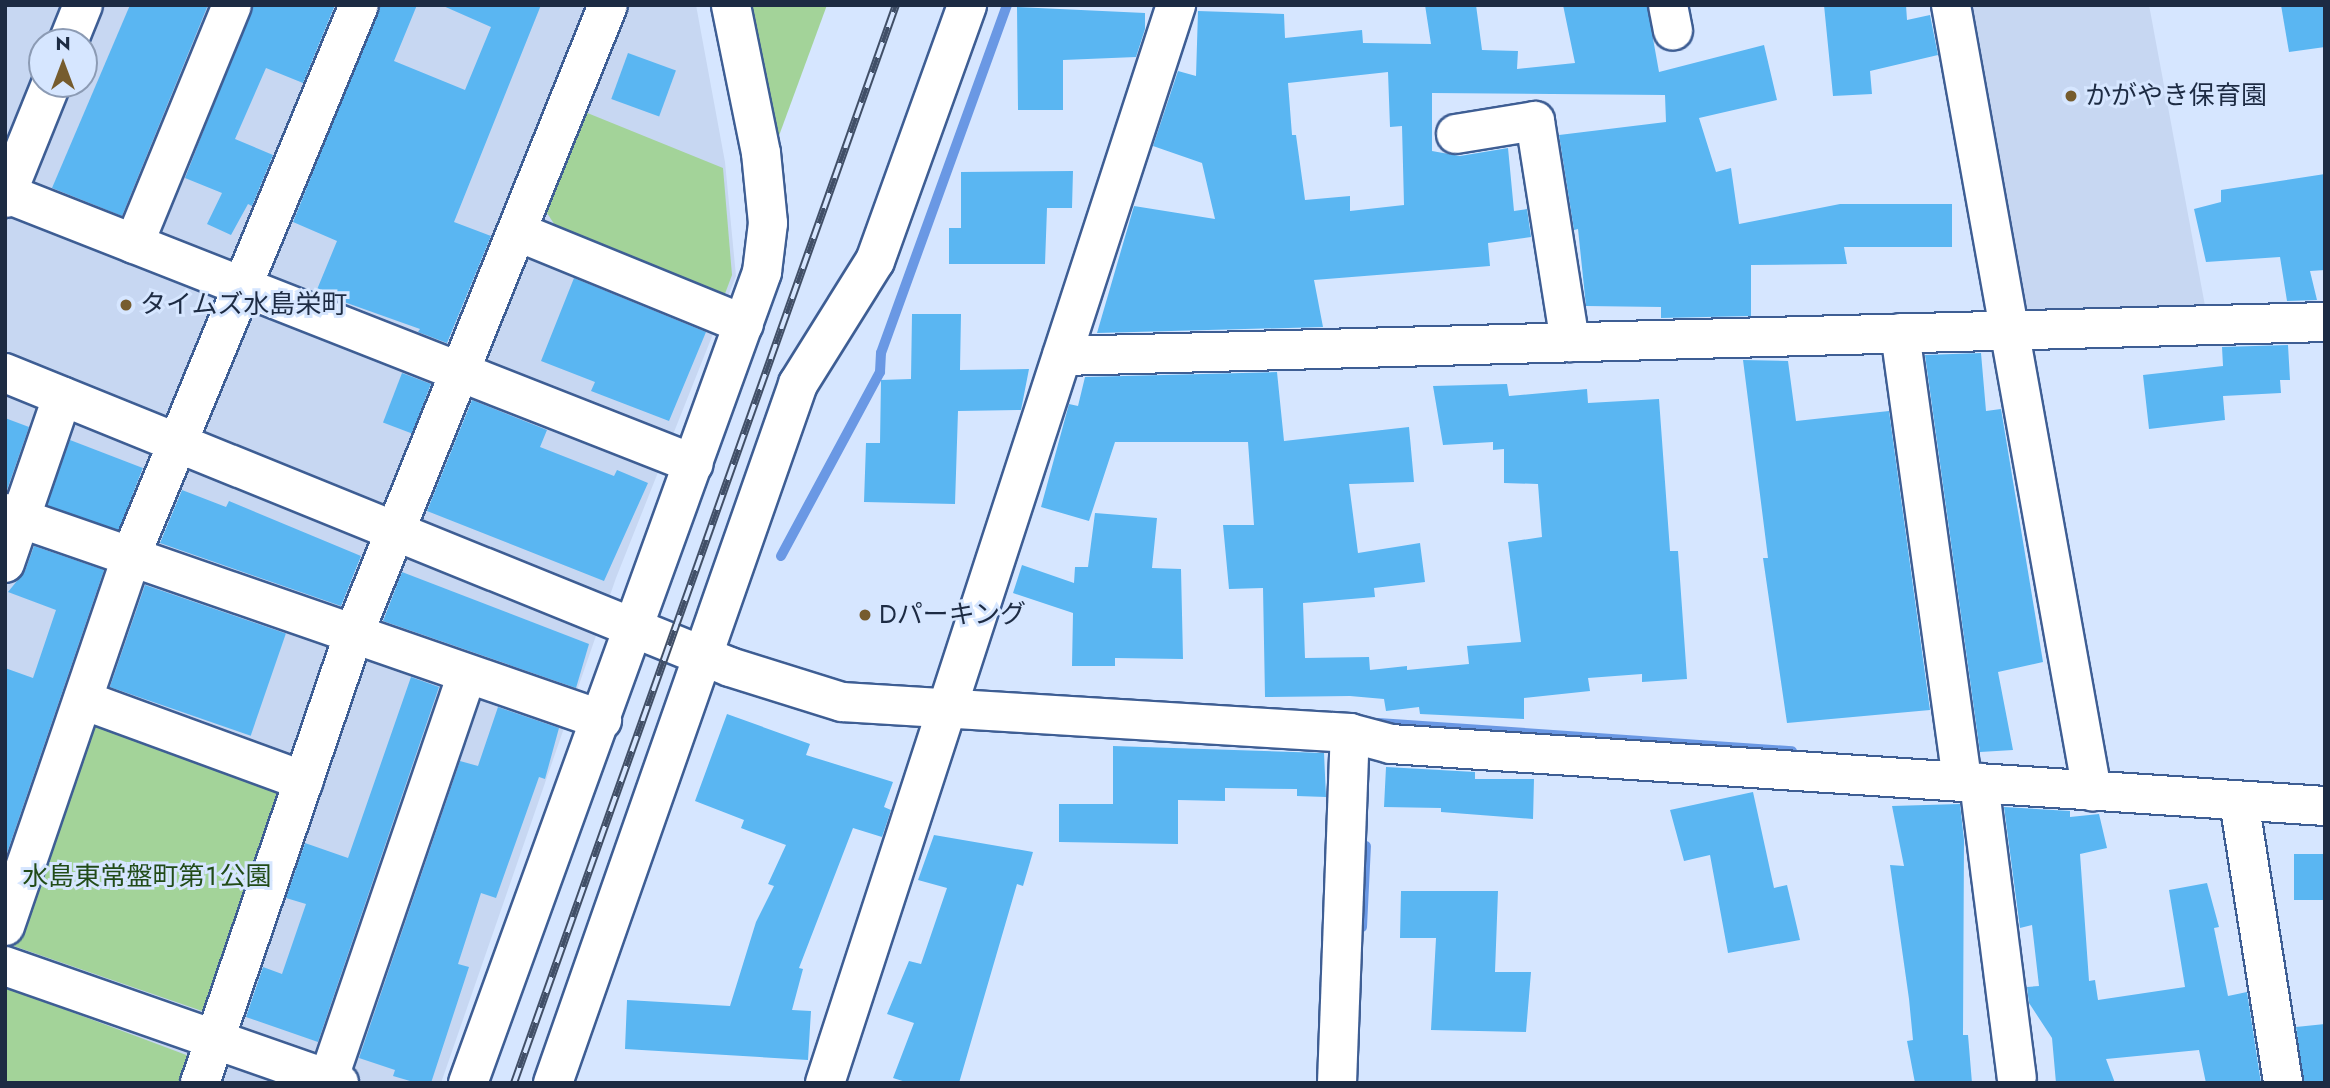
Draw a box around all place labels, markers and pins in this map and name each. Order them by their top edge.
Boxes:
place label: かがやき保育園 [2085,80,2267,112]
marker: かがやき保育園 [2063,88,2079,104]
place label: タイムズ水島栄町 [140,289,348,321]
marker: タイムズ水島栄町 [118,297,134,313]
place label: Dパーキング [879,599,1027,631]
marker: Dパーキング [857,607,873,623]

